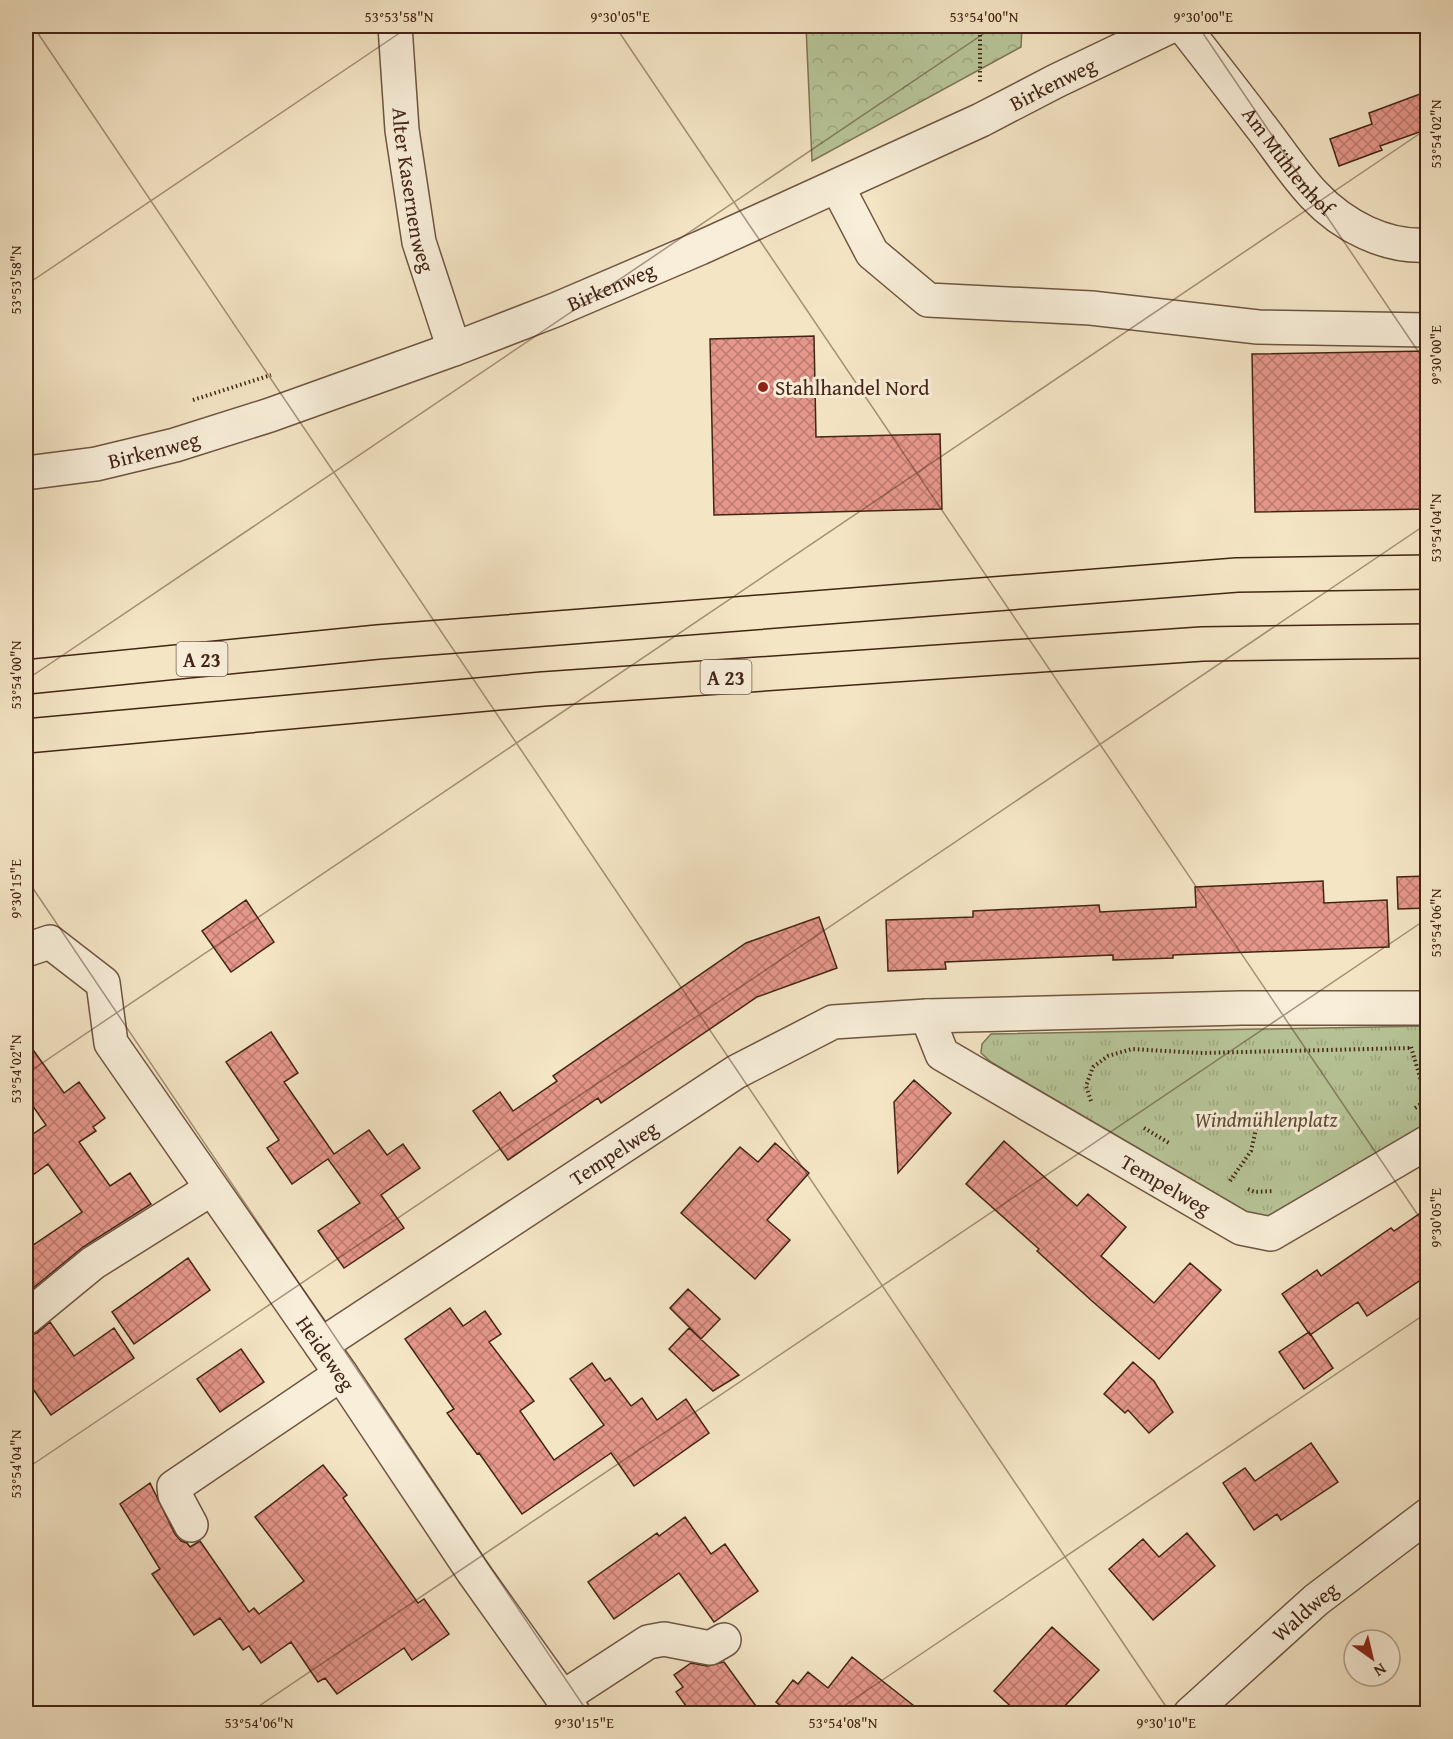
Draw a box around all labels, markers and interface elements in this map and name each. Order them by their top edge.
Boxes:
text: 53°53'58"N [365,6,434,27]
text: 9°30'05"E [590,6,650,27]
text: 53°54'00"N [950,6,1019,27]
text: 9°30'00"E [1173,6,1233,27]
street label: Birkenweg [1004,48,1101,118]
text: 53°54'02"N [1425,99,1446,168]
street label: Am Mühlenhof [1235,100,1343,224]
street label: Alter Kasernenweg [385,106,443,277]
text: 53°53'58"N [5,245,26,314]
street label: Birkenweg [562,253,660,319]
text: 9°30'00"E [1425,325,1446,385]
place label: Stahlhandel Nord [775,372,930,403]
marker: Stahlhandel Nord [756,380,770,394]
street label: Birkenweg [105,423,204,476]
text: 53°54'04"N [1425,493,1446,562]
text: 53°54'00"N [5,640,26,709]
road number: A 23 [176,642,228,676]
road number: A 23 [700,660,752,694]
text: 9°30'15"E [5,859,26,919]
text: 53°54'06"N [1425,888,1446,957]
text: 53°54'02"N [5,1034,26,1103]
park label: Windmühlenplatz [1195,1104,1337,1135]
street label: Tempelweg [563,1112,664,1193]
street label: Tempelweg [1115,1146,1217,1223]
text: 9°30'05"E [1425,1188,1446,1248]
street label: Heideweg [289,1309,364,1397]
text: 53°54'04"N [5,1429,26,1498]
street label: Waldweg [1265,1573,1345,1649]
north arrow [1342,1628,1402,1688]
text: N [1369,1657,1392,1684]
text: 53°54'06"N [225,1712,294,1733]
text: 9°30'15"E [554,1712,614,1733]
text: 53°54'08"N [809,1712,878,1733]
text: 9°30'10"E [1136,1712,1196,1733]

